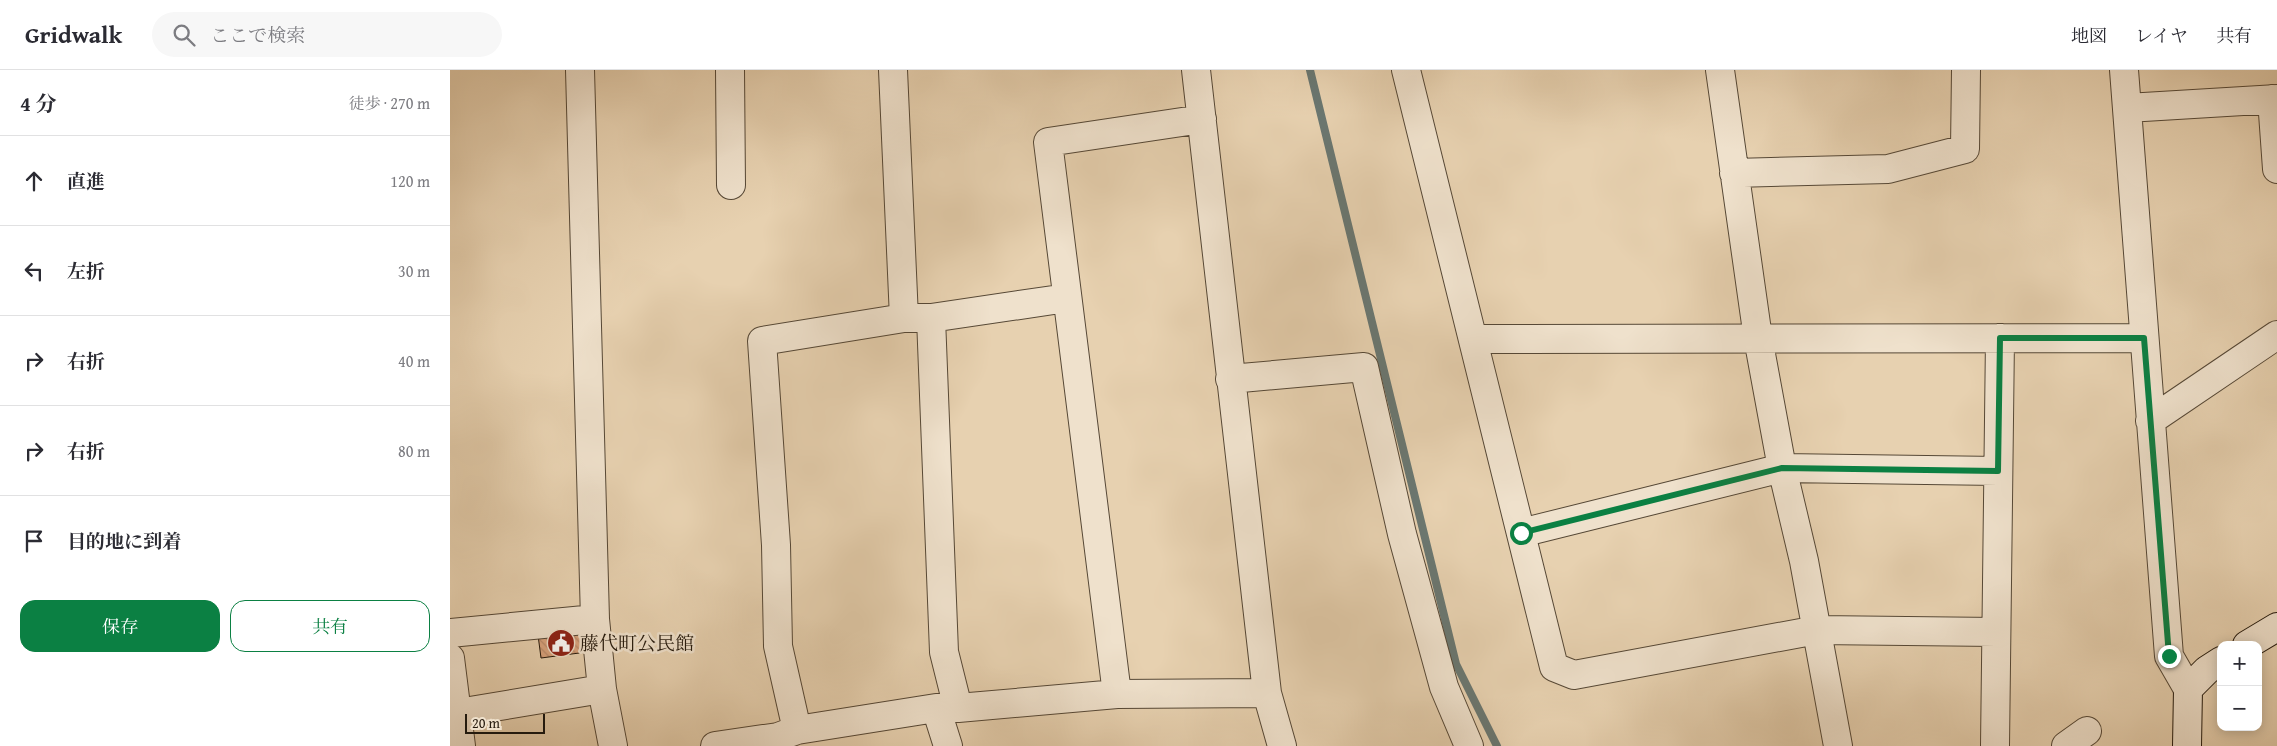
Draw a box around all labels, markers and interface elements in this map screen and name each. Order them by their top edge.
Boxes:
search box [152,12,502,57]
text: Gridwalk [25,17,122,52]
icon: search [170,21,198,49]
text: ここで検索 [210,21,305,49]
text: 地図 [2071,22,2107,49]
text: レイヤ [2135,22,2188,49]
text: 共有 [2216,22,2252,49]
text: 4 分 [20,88,57,119]
text: 徒歩 · 270 m [349,91,430,115]
icon: ahead [20,167,48,195]
text: 直進 [67,167,105,195]
text: 120 m [390,169,430,193]
icon: left [20,257,48,285]
text: 左折 [67,257,105,285]
text: 30 m [398,259,430,283]
icon: right [20,347,48,375]
text: 右折 [67,347,105,375]
text: 40 m [398,349,430,373]
icon: right [20,437,48,465]
text: 右折 [67,437,105,465]
text: 80 m [398,439,430,463]
route start [1510,522,1533,545]
icon: arrive [20,527,48,555]
text: 目的地に到着 [67,527,181,555]
button: 保存 [20,600,220,652]
button: 共有 [230,600,430,652]
public building icon: 藤代町公民館 [546,628,576,658]
place label: 藤代町公民館 [580,629,694,657]
map controls [2217,641,2262,731]
button: + [2217,641,2262,686]
route end [2158,645,2181,668]
button: − [2217,686,2262,731]
scale bar [465,711,545,734]
text: 20 m [472,713,500,733]

